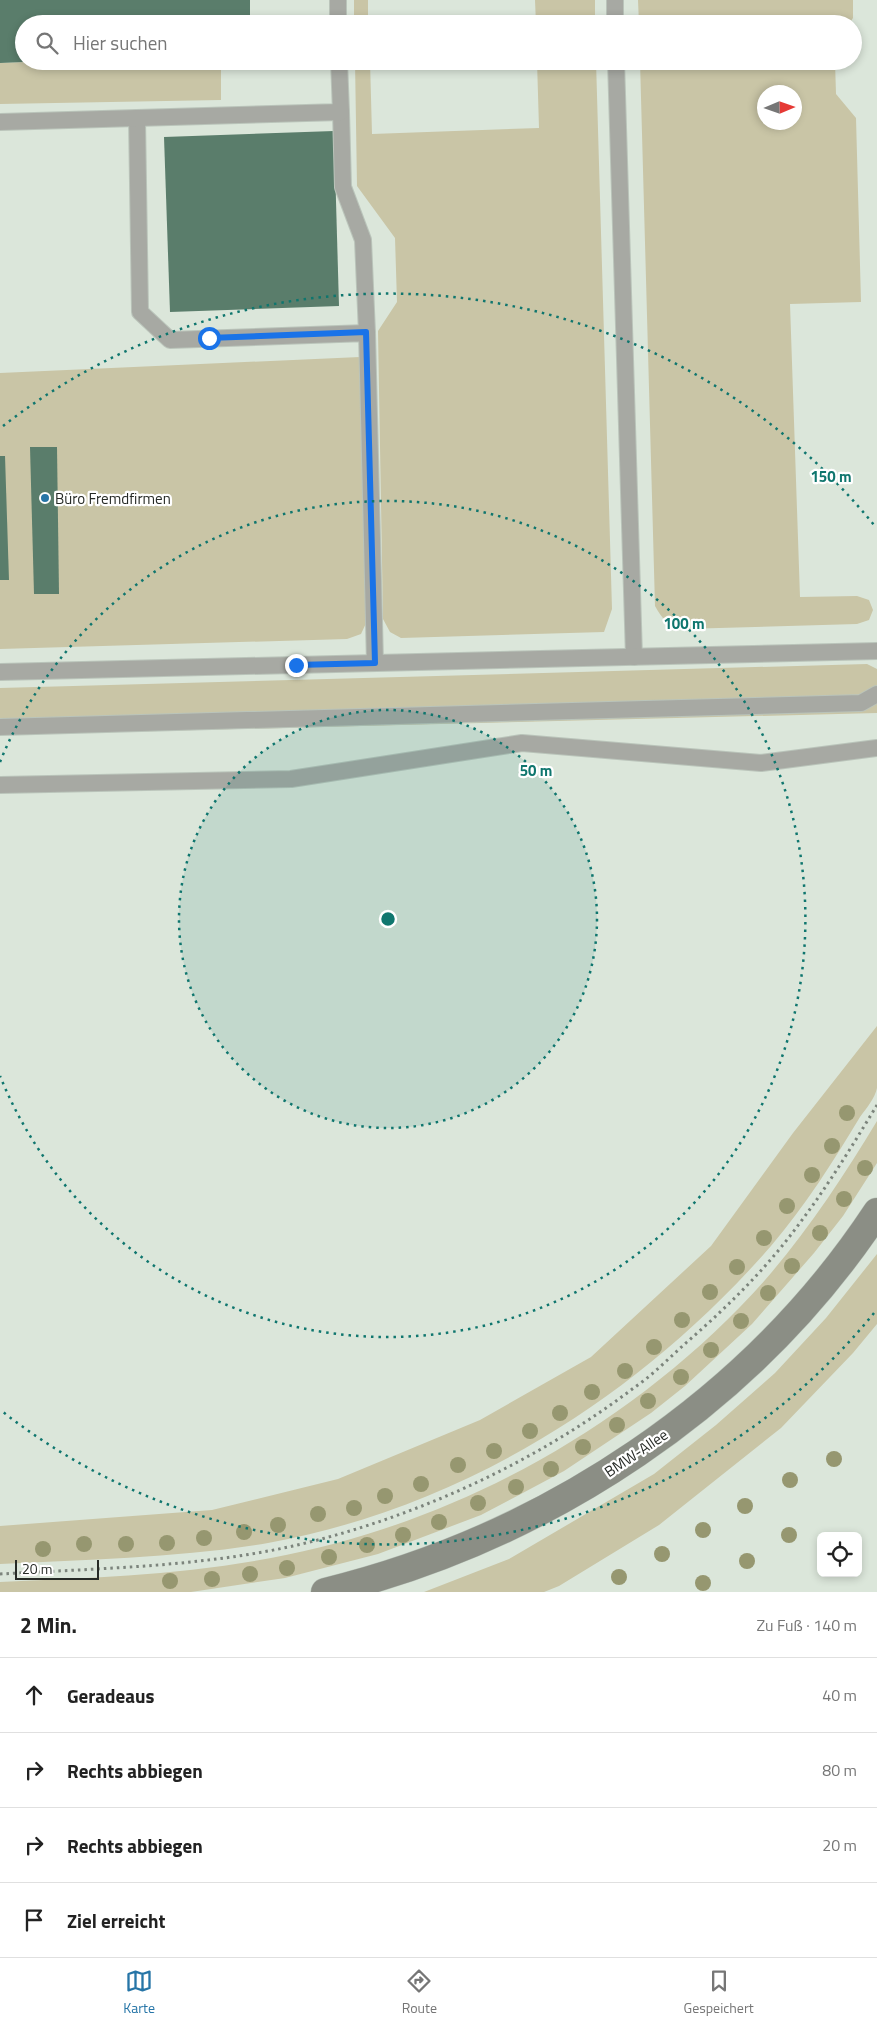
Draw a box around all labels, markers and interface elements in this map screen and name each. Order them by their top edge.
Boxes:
search box [15,15,862,70]
text: Hier suchen [73,28,168,57]
icon: search [33,29,61,57]
north arrow [757,85,802,130]
route start [198,327,221,350]
text: 150 m [810,465,852,488]
place label: Büro Fremdfirmen [55,487,171,510]
marker: Büro Fremdfirmen [39,492,51,504]
text: 100 m [663,612,705,635]
route end [285,654,308,677]
text: 50 m [520,759,552,782]
centre of rings [379,910,397,928]
street label: BMW-Allee [600,1423,672,1483]
map controls [817,1532,862,1577]
button: locate [817,1532,862,1577]
scale bar [15,1557,99,1580]
text: 20 m [22,1558,52,1579]
text: 2 Min. [20,1609,77,1641]
text: Zu Fuß · 140 m [756,1613,857,1637]
icon: ahead [20,1681,48,1709]
text: Geradeaus [67,1681,154,1710]
text: 40 m [822,1683,857,1707]
icon: right [20,1756,48,1784]
text: Rechts abbiegen [67,1756,203,1785]
text: 80 m [822,1758,857,1782]
icon: right [20,1831,48,1859]
text: Rechts abbiegen [67,1831,203,1860]
text: 20 m [822,1833,857,1857]
icon: arrive [20,1906,48,1934]
text: Ziel erreicht [67,1906,165,1935]
tab: Karte [123,1967,155,2018]
tab: Route [402,1967,437,2018]
tab: Gespeichert [684,1967,754,2018]

